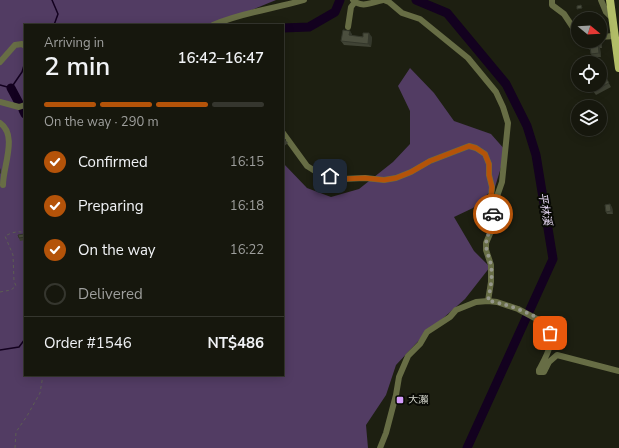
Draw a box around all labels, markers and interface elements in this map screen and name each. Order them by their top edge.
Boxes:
north arrow [571,12,607,48]
map controls [571,12,607,136]
text: Arriving in [44,34,104,52]
text: 16:42–16:47 [177,48,264,68]
text: 2 min [44,49,110,84]
button: locate [571,56,607,92]
button: layers [571,100,607,136]
text: On the way · 290 m [44,113,159,131]
icon: check [44,151,66,173]
text: Confirmed [78,152,148,172]
text: 16:15 [230,153,264,171]
pin [313,159,347,193]
icon: home [319,165,341,187]
water label: 平林溪 [535,191,556,229]
courier [473,194,513,234]
icon: check [44,195,66,217]
text: Preparing [78,196,143,216]
text: 16:18 [230,197,264,215]
icon: car [482,203,504,225]
icon: check [44,239,66,261]
text: On the way [78,240,156,260]
text: 16:22 [230,241,264,259]
text: Delivered [78,284,143,304]
pin [533,316,567,350]
icon: bag [539,322,561,344]
text: Order #1546 [44,333,132,353]
text: NT$486 [207,333,264,353]
place label: 大瀨 [408,393,429,407]
marker: 大瀨 [395,395,405,405]

